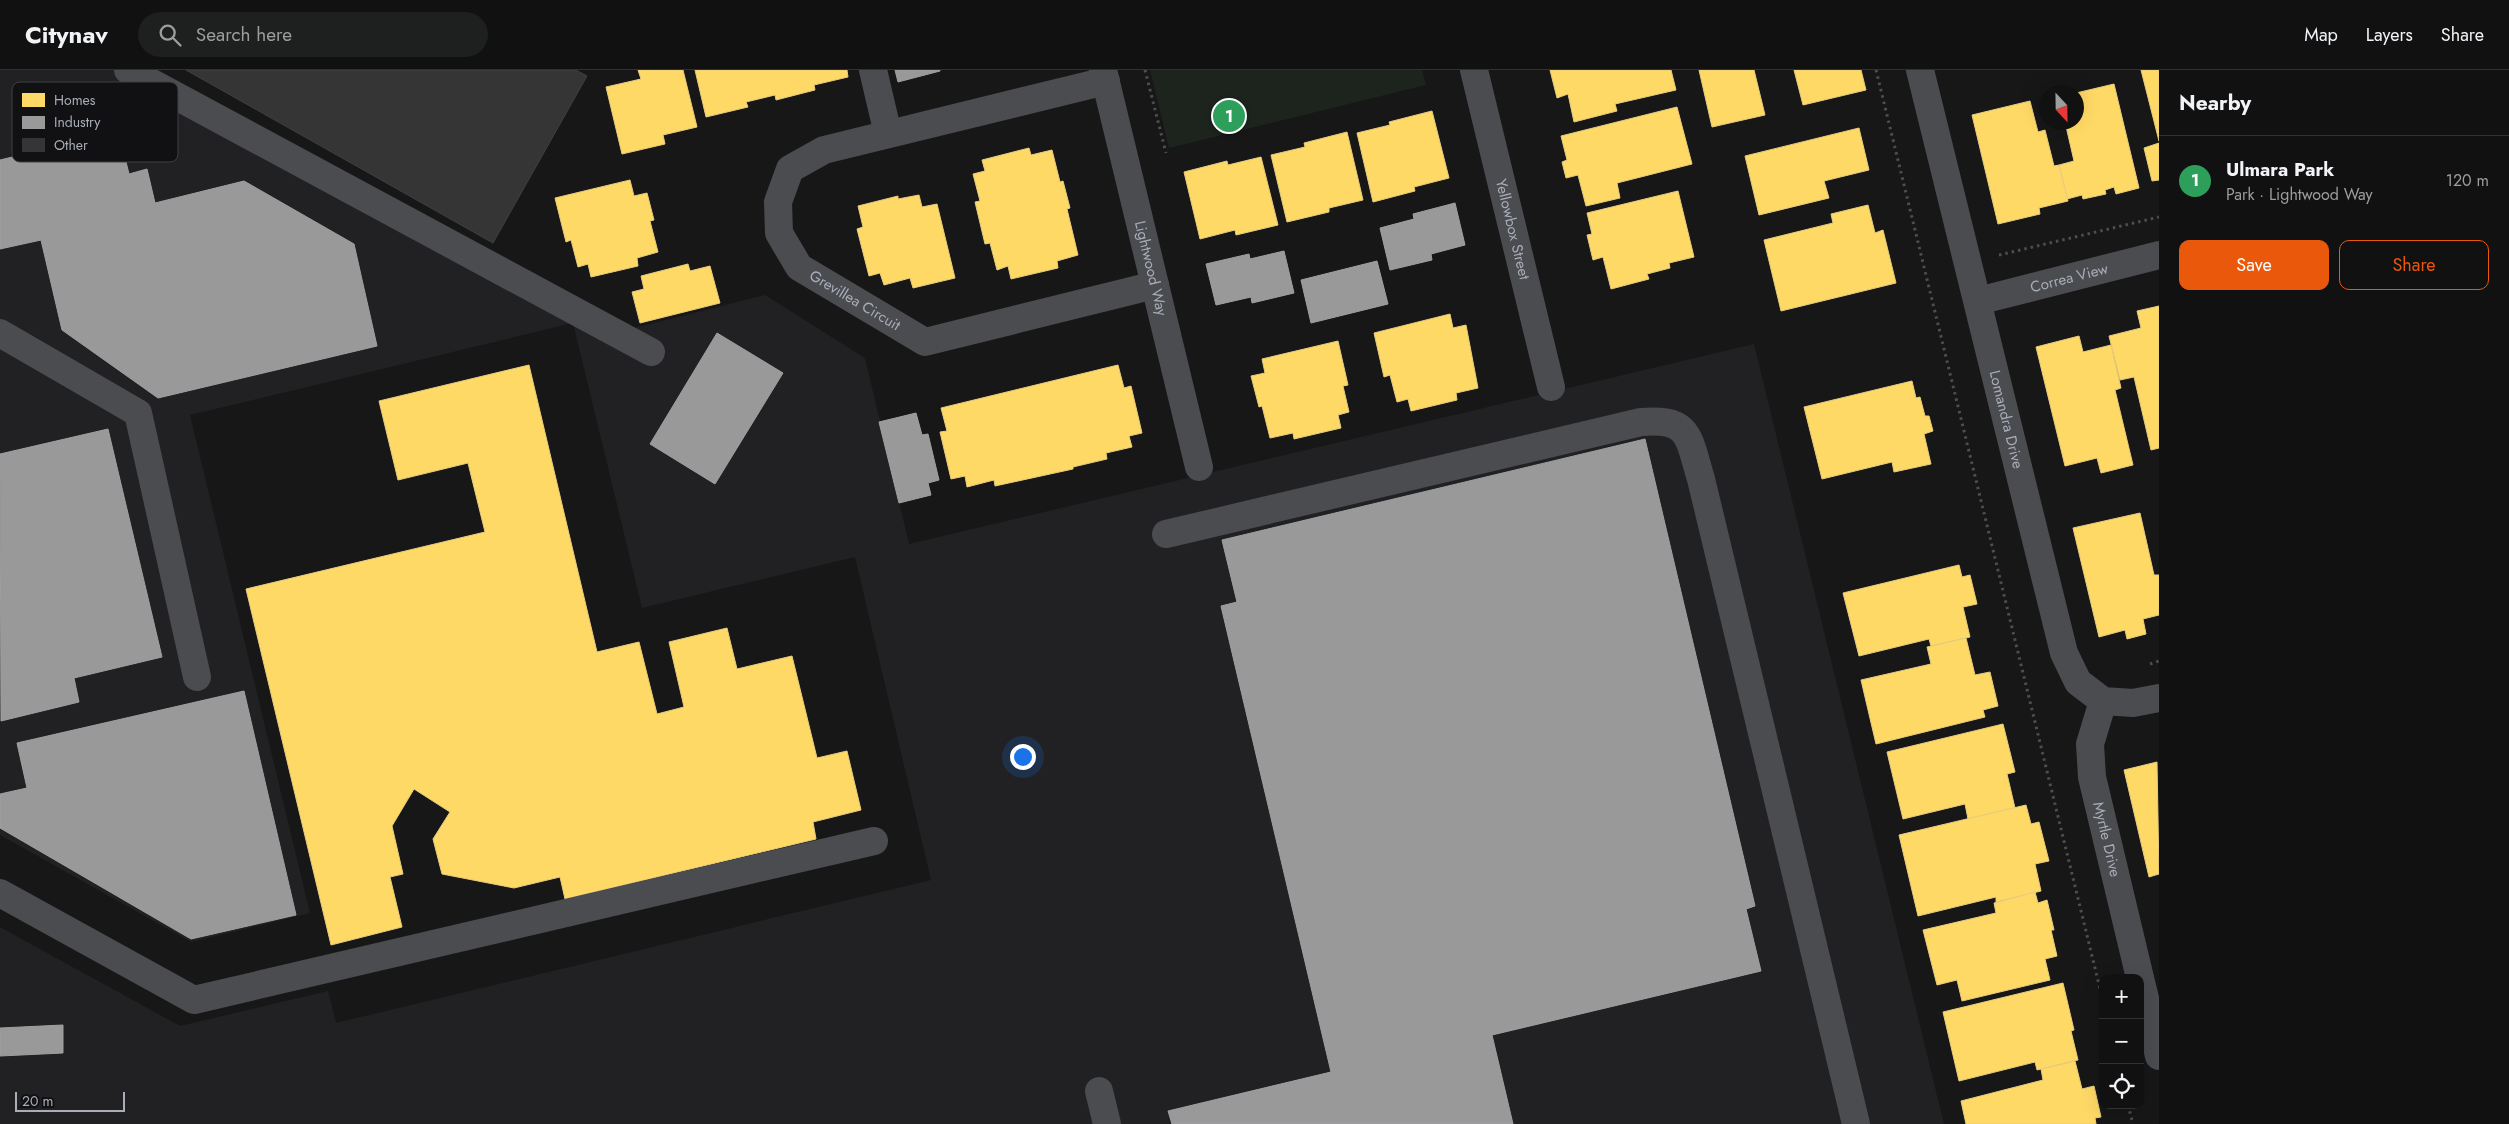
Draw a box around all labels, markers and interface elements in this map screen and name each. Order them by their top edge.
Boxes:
search box [138,12,488,57]
text: Citynav [25,17,108,52]
icon: search [156,21,184,49]
text: Search here [196,21,292,48]
text: Map [2304,22,2338,48]
text: Layers [2366,22,2413,48]
text: Share [2441,22,2484,48]
legend [12,82,178,162]
north arrow [2039,85,2084,130]
text: Nearby [2179,88,2251,118]
text: Homes [54,90,96,110]
pin: 1 [1213,97,1245,135]
text: Industry [54,112,101,132]
text: Other [54,135,88,155]
text: Ulmara Park [2226,156,2334,183]
text: 1 [2191,169,2199,192]
text: 120 m [2446,169,2489,192]
street label: Yellowbox Street [1490,177,1536,282]
text: Park · Lightwood Way [2226,183,2373,206]
street label: Lightwood Way [1129,218,1173,319]
button: Save [2179,240,2329,290]
button: Share [2339,240,2489,290]
street label: Correa View [2028,257,2111,298]
street label: Grevillea Circuit [805,265,905,336]
street label: Lomandra Drive [1984,368,2029,471]
your location [1010,744,1036,770]
street label: Myrtle Drive [2087,799,2127,879]
map controls [2099,974,2144,1109]
button: + [2099,974,2144,1019]
button: − [2099,1019,2144,1064]
button: locate [2099,1064,2144,1109]
scale bar [15,1089,125,1112]
text: 20 m [22,1091,54,1111]

